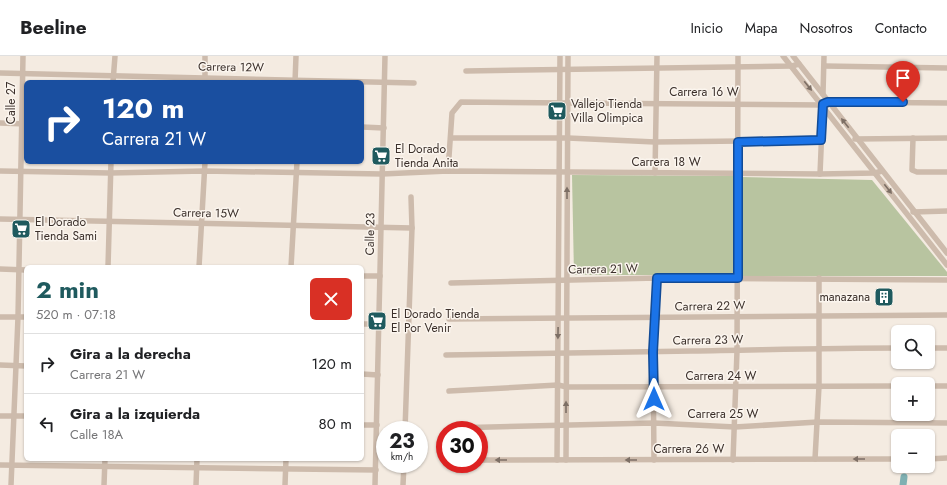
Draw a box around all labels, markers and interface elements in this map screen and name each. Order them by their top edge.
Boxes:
text: Beeline [20,14,87,41]
text: Inicio [690,18,723,38]
text: Mapa [745,18,778,38]
text: Nosotros [800,18,853,38]
text: Contacto [875,18,927,38]
street label: Carrera 12W [198,57,264,77]
pin [886,61,920,102]
icon: arrive [892,67,914,89]
street label: Calle 27 [2,81,20,124]
one-way arrow [803,81,812,92]
street label: Carrera 16 W [669,83,739,101]
text: 120 m [102,88,185,129]
place label: Vallejo Tienda Villa Olimpica [571,95,643,127]
icon: right [36,96,88,148]
supermarket icon: Vallejo Tienda Villa Olimpica [546,100,568,122]
one-way arrow [841,118,849,129]
text: Carrera 21 W [102,126,206,152]
place label: El Dorado Tienda Anita [395,140,459,172]
supermarket icon: El Dorado Tienda Anita [370,145,392,167]
street label: Carrera 18 W [631,153,701,171]
one-way arrow [883,184,892,195]
one-way arrow [564,187,571,199]
street label: Carrera 15W [173,203,239,223]
street label: Calle 23 [361,212,379,255]
place label: El Dorado Tienda Sami [35,213,97,245]
supermarket icon: El Dorado Tienda Sami [10,218,32,240]
street label: Carrera 21 W [568,259,638,279]
text: 2 min [36,272,99,307]
button: close [310,278,352,320]
building icon: manazana [873,286,895,308]
place label: manazana [819,288,870,306]
street label: Carrera 22 W [674,296,746,316]
text: 520 m · 07:18 [36,305,116,324]
place label: El Dorado Tienda El Por Venir [391,305,480,337]
supermarket icon: El Dorado Tienda El Por Venir [366,310,388,332]
map controls [891,325,935,473]
button: search [891,325,935,369]
one-way arrow [555,327,561,340]
street label: Carrera 23 W [673,330,744,350]
text: Gira a la derecha [70,343,191,365]
icon: right [36,353,58,375]
text: 120 m [312,353,352,375]
text: Carrera 21 W [70,365,145,384]
street label: Carrera 24 W [685,367,757,385]
button: + [891,377,935,421]
position arrow [633,378,675,420]
one-way arrow [563,401,570,413]
text: Gira a la izquierda [70,403,200,425]
street label: Carrera 25 W [688,405,759,423]
icon: left [36,413,58,435]
text: 80 m [319,413,352,435]
speed limit sign: 30 [436,421,488,473]
text: Calle 18A [70,425,123,444]
text: 23 [389,427,415,456]
button: − [891,429,935,473]
street label: Carrera 26 W [654,440,725,458]
text: km/h [391,449,413,464]
one-way arrow [852,456,865,462]
one-way arrow [494,457,507,463]
one-way arrow [624,457,637,463]

